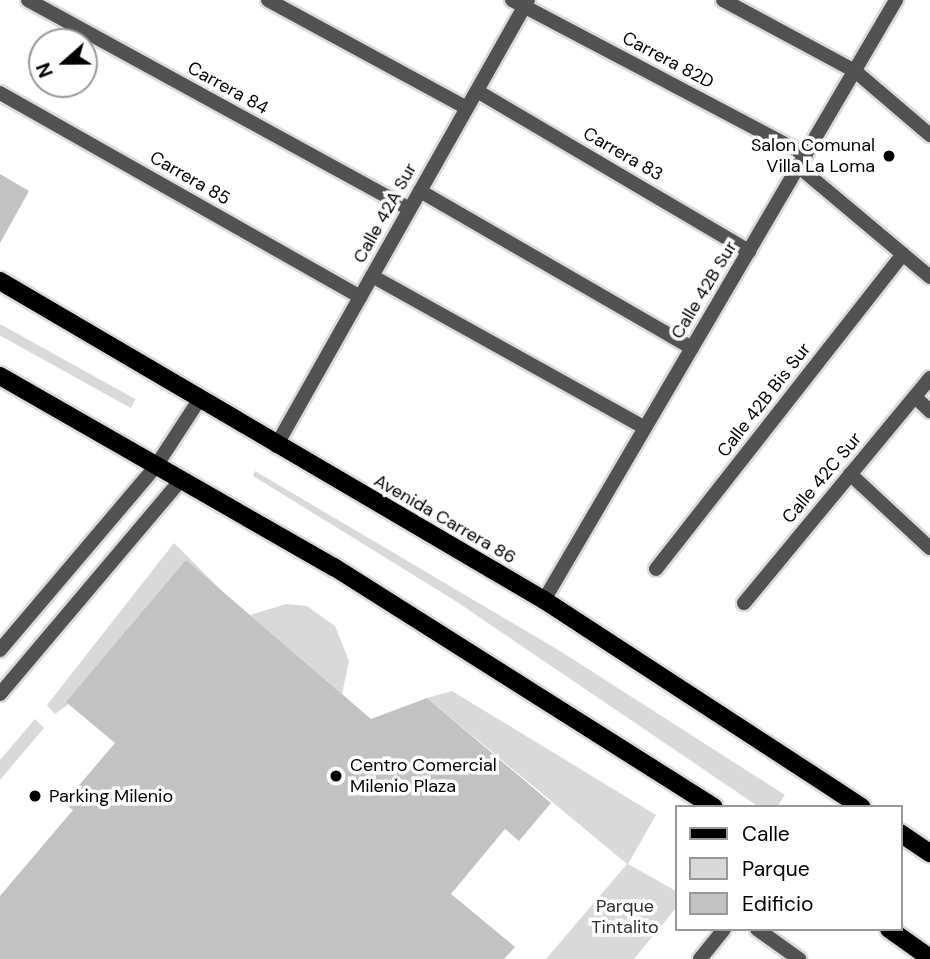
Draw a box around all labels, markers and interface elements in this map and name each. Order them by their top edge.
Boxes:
street label: Carrera 82D [619,27,717,93]
north arrow [28,28,98,98]
street label: Carrera 84 [184,57,272,119]
text: N [31,59,59,81]
street label: Carrera 83 [579,122,667,186]
place label: Salon Comunal Villa La Loma [751,135,875,178]
street label: Carrera 85 [146,146,234,210]
marker: Salon Comunal Villa La Loma [881,148,897,164]
street label: Calle 42A Sur [349,159,421,267]
street label: Calle 42B Sur [666,237,742,343]
street label: Calle 42B Bis Sur [713,339,815,461]
street label: Calle 42C Sur [778,428,866,528]
street label: Avenida Carrera 86 [370,470,520,568]
place label: Centro Comercial Milenio Plaza [350,755,497,798]
marker: Centro Comercial Milenio Plaza [328,768,344,784]
place label: Parking Milenio [49,785,173,807]
marker: Parking Milenio [27,788,43,804]
legend [674,805,902,931]
text: Calle [742,820,790,848]
text: Parque [742,855,810,883]
text: Edificio [742,890,813,918]
park label: Parque Tintalito [591,896,659,939]

